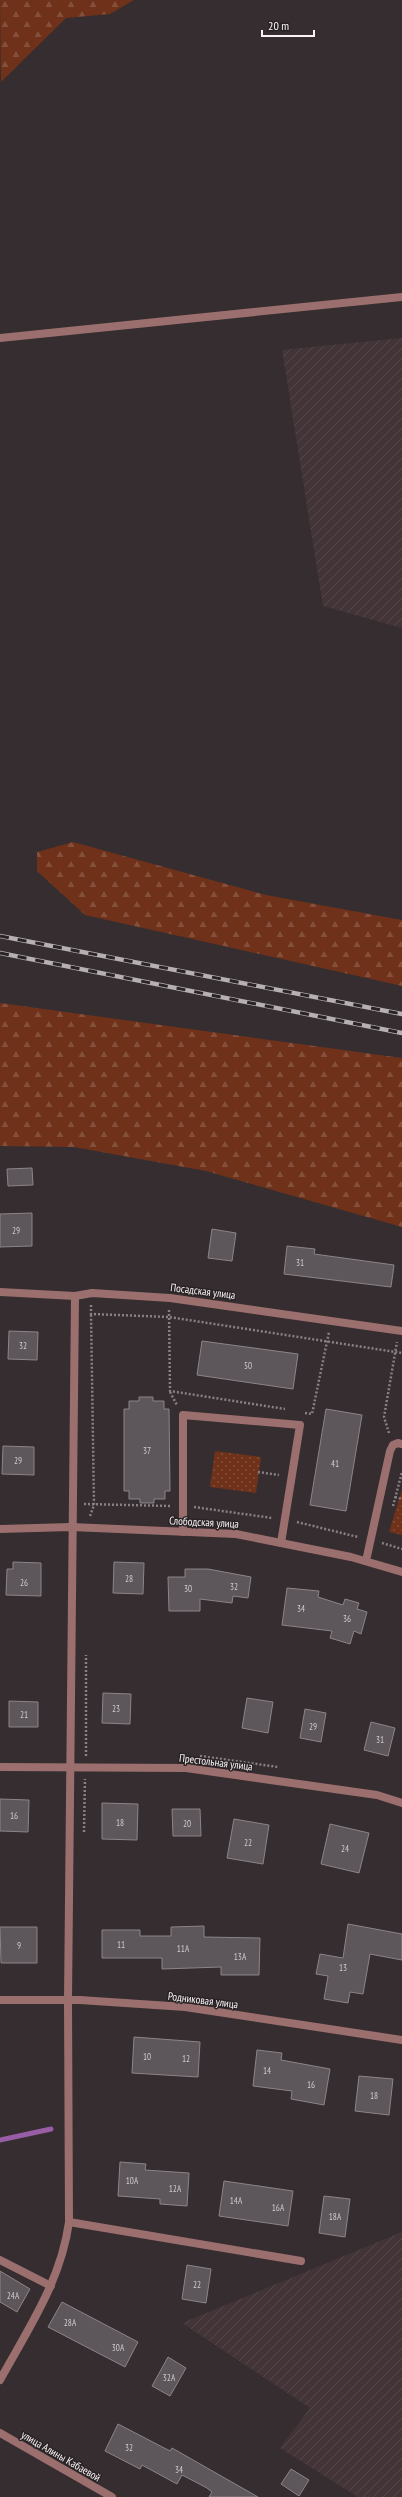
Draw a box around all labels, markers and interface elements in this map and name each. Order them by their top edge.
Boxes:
scale bar [262,12,314,38]
text: 20 m [268,18,289,33]
house number: 29 [12,1225,20,1236]
house number: 31 [296,1257,304,1268]
street label: Посадская улица [170,1280,236,1302]
house number: 32 [19,1340,27,1351]
house number: 50 [244,1360,252,1371]
house number: 37 [143,1445,151,1456]
house number: 29 [14,1455,22,1466]
house number: 41 [331,1458,339,1469]
street label: Слободская улица [169,1513,239,1531]
house number: 28 [125,1573,133,1584]
house number: 26 [20,1577,28,1588]
house number: 32 [230,1581,238,1592]
house number: 30 [184,1583,192,1594]
house number: 34 [297,1603,305,1614]
house number: 36 [343,1613,351,1624]
house number: 23 [112,1703,120,1714]
house number: 21 [20,1709,28,1720]
house number: 29 [309,1721,317,1732]
house number: 31 [376,1734,384,1745]
street label: Престольная улица [178,1751,254,1773]
house number: 16 [10,1810,18,1821]
house number: 18 [116,1817,124,1828]
house number: 20 [183,1818,191,1829]
house number: 22 [244,1837,252,1848]
house number: 24 [341,1843,349,1854]
house number: 11 [117,1939,125,1950]
house number: 9 [17,1940,21,1951]
house number: 11А [177,1943,190,1954]
house number: 13А [234,1951,247,1962]
house number: 13 [339,1962,347,1973]
street label: Родниковая улица [167,1989,239,2011]
house number: 10 [143,2051,151,2062]
house number: 12 [182,2053,190,2064]
house number: 14 [263,2065,271,2076]
house number: 16 [307,2079,315,2090]
house number: 18 [370,2090,378,2101]
house number: 10А [126,2175,139,2186]
house number: 12А [169,2183,182,2194]
house number: 14А [230,2195,243,2206]
house number: 16А [272,2202,285,2213]
house number: 18А [329,2211,342,2222]
house number: 22 [193,2279,201,2290]
house number: 24А [7,2290,20,2301]
house number: 28А [64,2317,77,2328]
house number: 30А [112,2342,125,2353]
house number: 32А [163,2372,176,2383]
street label: улица Алины Кабаевой [19,2428,103,2485]
house number: 32 [125,2442,133,2453]
house number: 34 [175,2464,183,2475]

